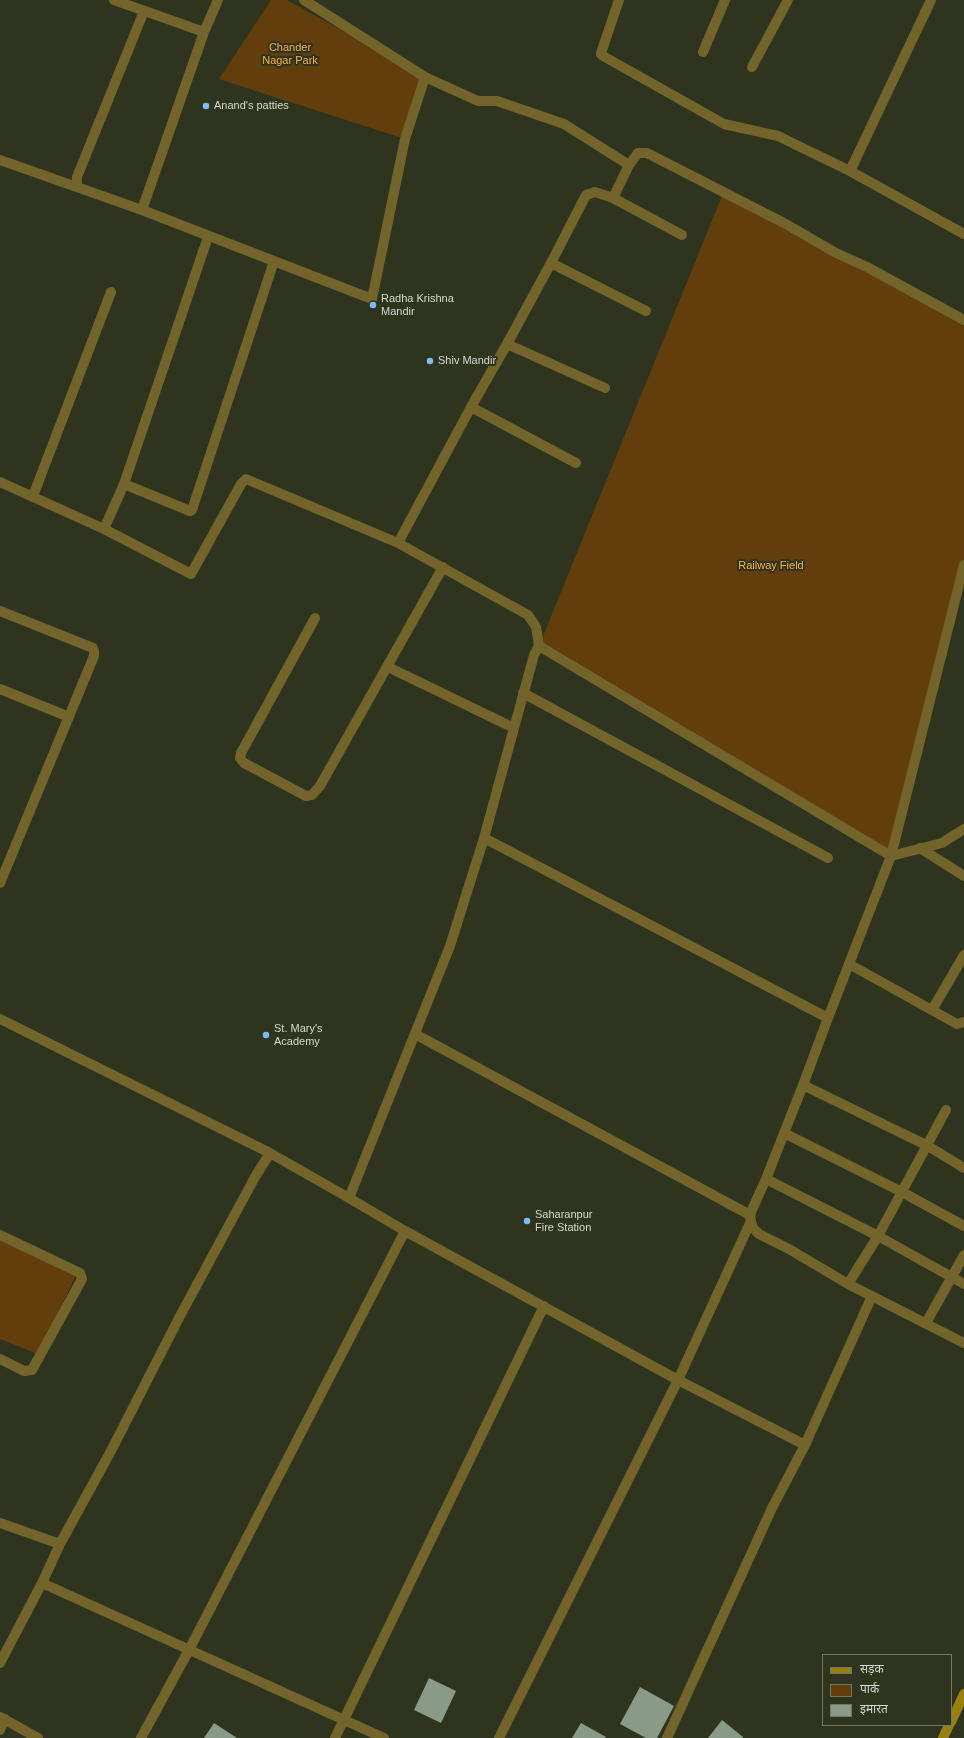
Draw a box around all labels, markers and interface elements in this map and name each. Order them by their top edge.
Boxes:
park label: Chander Nagar Park [262,41,318,67]
place label: Anand's patties [214,99,289,113]
marker: Anand's patties [201,101,211,111]
place label: Radha Krishna Mandir [381,292,454,318]
marker: Radha Krishna Mandir [368,300,378,310]
place label: Shiv Mandir [438,354,496,368]
marker: Shiv Mandir [425,356,435,366]
park label: Railway Field [738,559,804,573]
place label: St. Mary's Academy [274,1022,323,1048]
marker: St. Mary's Academy [261,1030,271,1040]
place label: Saharanpur Fire Station [535,1208,592,1234]
marker: Saharanpur Fire Station [522,1216,532,1226]
legend [822,1654,952,1726]
text: सड़क [860,1662,884,1676]
text: पार्क [860,1682,879,1696]
text: इमारत [860,1702,888,1716]

